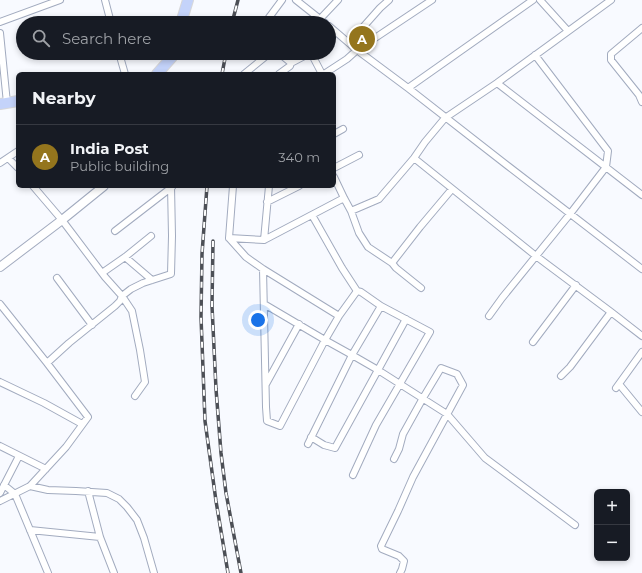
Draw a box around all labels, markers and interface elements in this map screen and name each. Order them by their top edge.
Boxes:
search box [16,16,336,60]
pin: A [349,24,375,54]
icon: search [30,27,52,49]
text: Search here [62,29,151,48]
text: Nearby [32,88,96,108]
text: India Post [70,139,149,158]
text: A [40,149,50,165]
text: 340 m [278,149,320,165]
text: Public building [70,158,169,174]
your location [248,310,268,330]
map controls [594,489,630,561]
button: + [594,489,630,525]
button: − [594,525,630,561]

